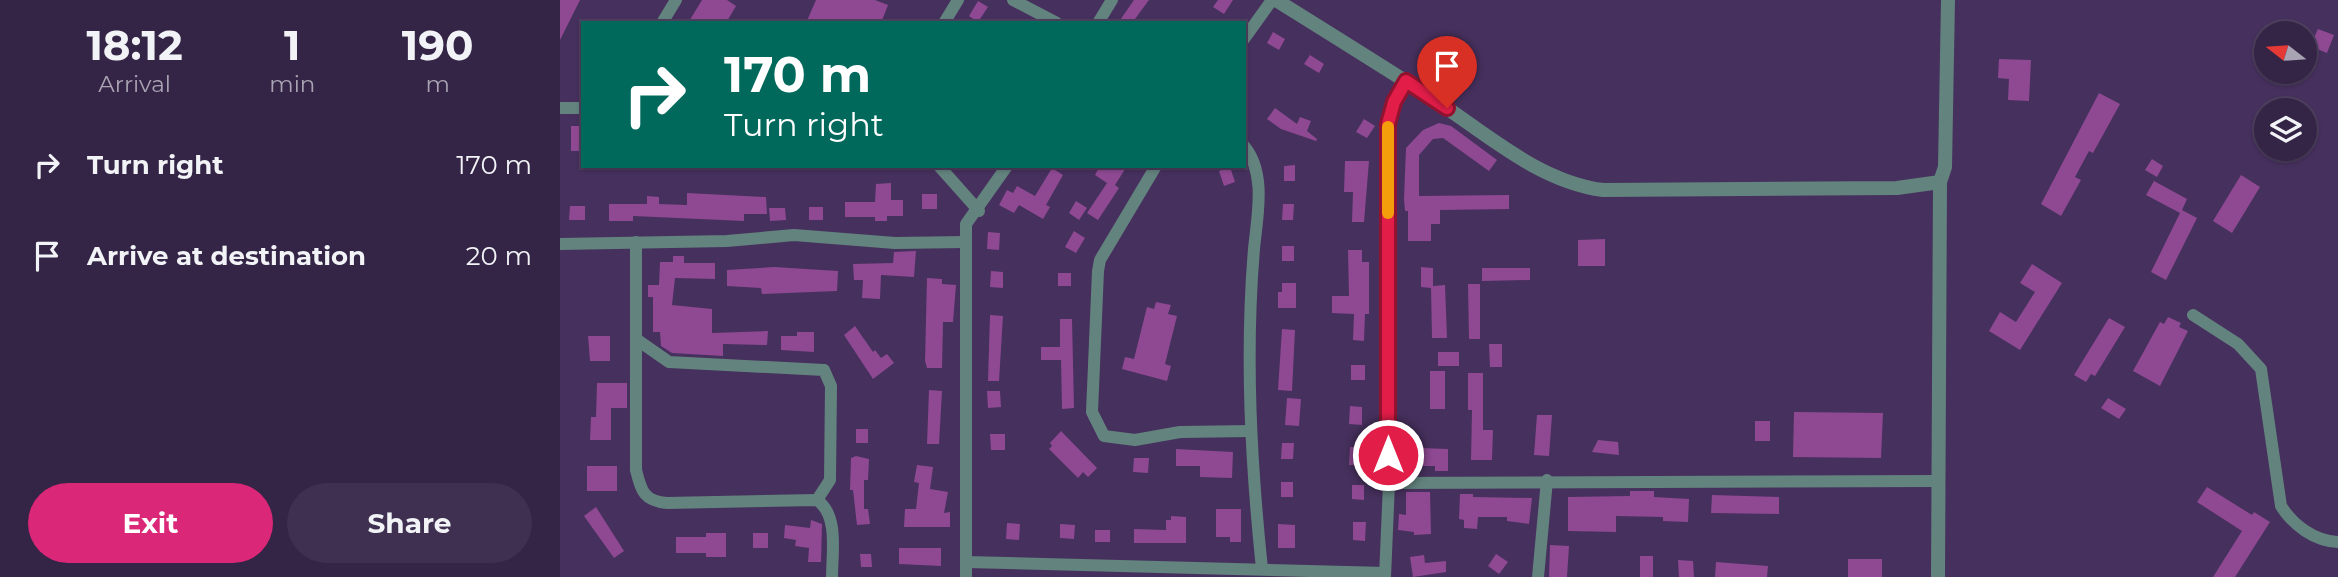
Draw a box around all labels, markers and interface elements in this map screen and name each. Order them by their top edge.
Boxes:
text: 18:12 [86,19,183,71]
text: 1 [284,19,301,71]
text: 190 [402,19,474,71]
north arrow [2254,21,2317,84]
map controls [2254,21,2317,161]
pin [1417,36,1477,108]
text: 170 m [724,45,871,104]
icon: arrive [1428,47,1466,85]
icon: right [609,49,700,140]
text: Arrival [98,70,171,98]
text: min [269,70,315,98]
text: m [425,70,450,98]
button: layers [2254,98,2317,161]
text: Turn right [724,105,884,144]
icon: right [28,146,66,184]
text: Turn right [87,149,223,181]
text: 170 m [456,149,532,181]
icon: arrive [28,237,66,275]
text: Arrive at destination [87,240,366,272]
text: 20 m [466,240,532,272]
position arrow [1351,418,1425,492]
button: Exit [28,483,273,563]
button: Share [287,483,532,563]

